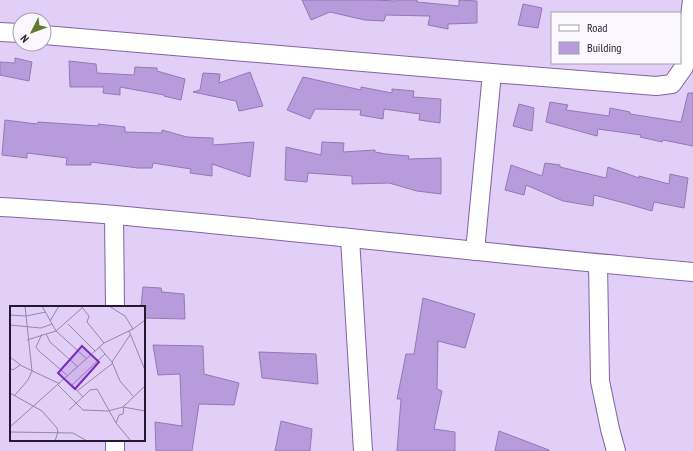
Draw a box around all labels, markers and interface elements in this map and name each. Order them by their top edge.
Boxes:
north arrow [12,12,52,52]
legend [551,12,681,64]
text: Road [587,20,607,35]
text: N [17,32,32,46]
text: Building [587,40,622,55]
inset map [10,306,145,441]

